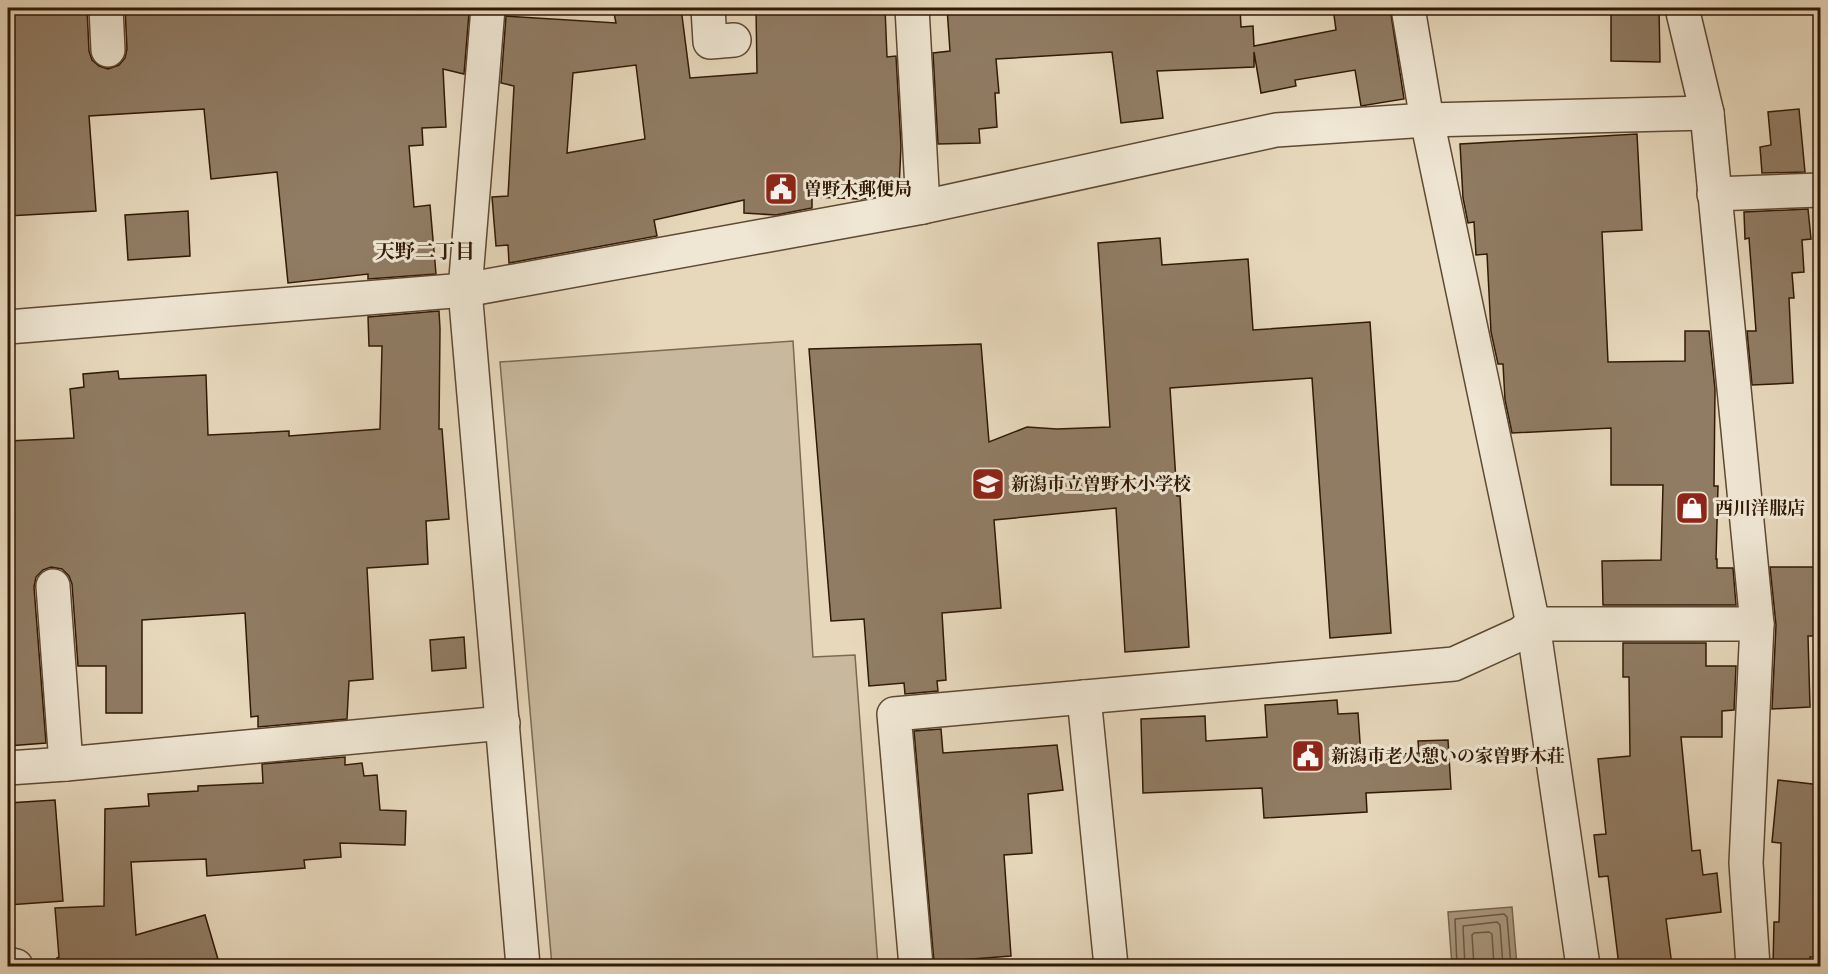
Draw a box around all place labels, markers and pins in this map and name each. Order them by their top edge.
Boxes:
public building icon: 曽野木郵便局 [763,171,799,207]
place label: 曽野木郵便局 [804,177,912,201]
school or university icon: 新潟市立曽野木小学校 [970,466,1006,502]
place label: 新潟市立曽野木小学校 [1011,472,1191,496]
shop icon: 西川洋服店 [1674,490,1710,526]
place label: 西川洋服店 [1715,496,1805,520]
public building icon: 新潟市老人憩いの家曽野木荘 [1290,738,1326,774]
place label: 新潟市老人憩いの家曽野木荘 [1331,744,1565,768]

